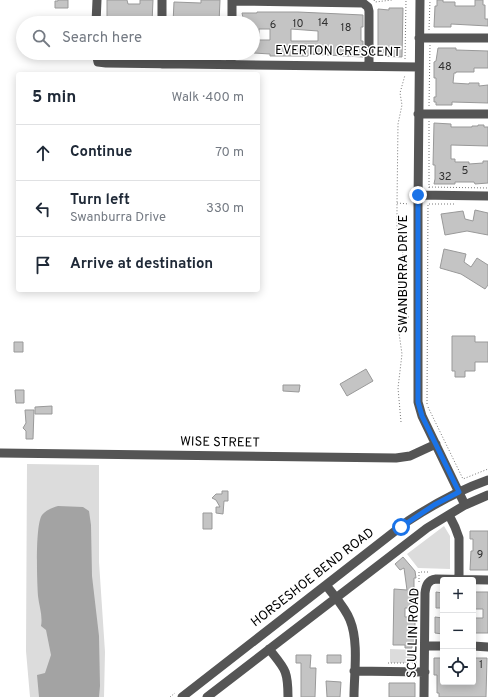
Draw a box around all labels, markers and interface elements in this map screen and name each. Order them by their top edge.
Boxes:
search box [16,16,260,60]
house number: 14 [318,16,329,30]
house number: 10 [292,17,304,31]
house number: 6 [270,18,276,32]
house number: 18 [341,21,351,35]
icon: search [30,27,52,49]
text: Search here [62,29,142,48]
street label: EVERTON CRESCENT [275,43,401,61]
house number: 48 [438,60,452,74]
text: 5 min [32,87,76,109]
text: Walk · 400 m [171,90,244,106]
icon: ahead [32,142,54,164]
text: Continue [70,143,132,162]
text: 70 m [215,145,244,161]
house number: 5 [462,164,469,178]
house number: 32 [438,170,452,184]
route end [409,186,427,204]
text: Turn left [70,191,130,210]
icon: left [32,198,54,220]
text: 330 m [206,201,244,217]
text: Swanburra Drive [70,210,166,226]
street label: SWANBURRA DRIVE [396,215,412,333]
icon: arrive [32,254,54,276]
text: Arrive at destination [70,255,213,274]
street label: WISE STREET [180,434,260,452]
route start [392,518,410,536]
street label: HORSESHOE BEND ROAD [248,525,378,631]
house number: 9 [477,548,483,562]
map controls [440,577,476,685]
button: + [440,577,476,613]
street label: SCULLIN ROAD [404,587,424,679]
button: − [440,613,476,649]
button: locate [440,649,476,685]
house number: 1 [479,658,483,672]

